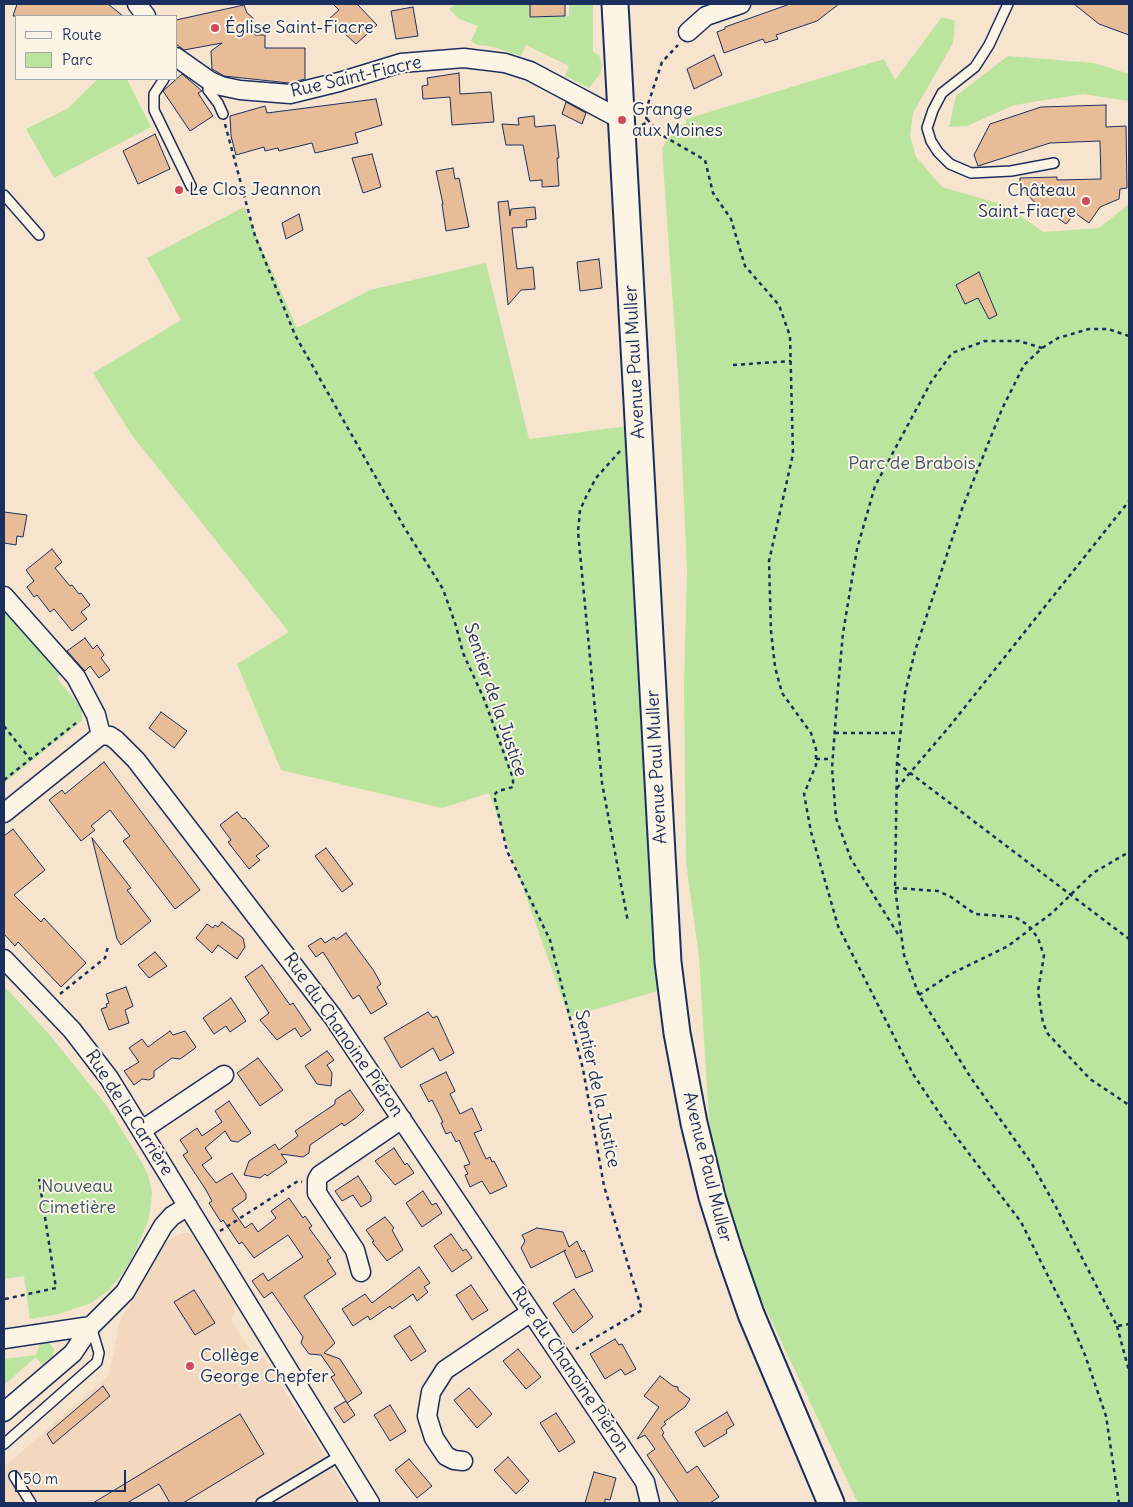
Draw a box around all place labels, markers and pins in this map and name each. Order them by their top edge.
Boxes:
place label: Église Saint-Fiacre [225,17,374,39]
marker: Église Saint-Fiacre [209,22,221,34]
place label: Grange aux Moines [632,99,723,142]
marker: Grange aux Moines [616,114,628,126]
place label: Le Clos Jeannon [189,179,321,201]
place label: Château Saint-Fiacre [978,180,1076,222]
marker: Le Clos Jeannon [173,184,185,196]
marker: Château Saint-Fiacre [1080,195,1092,207]
place label: Collège George Chepfer [200,1345,329,1388]
marker: Collège George Chepfer [184,1360,196,1372]

